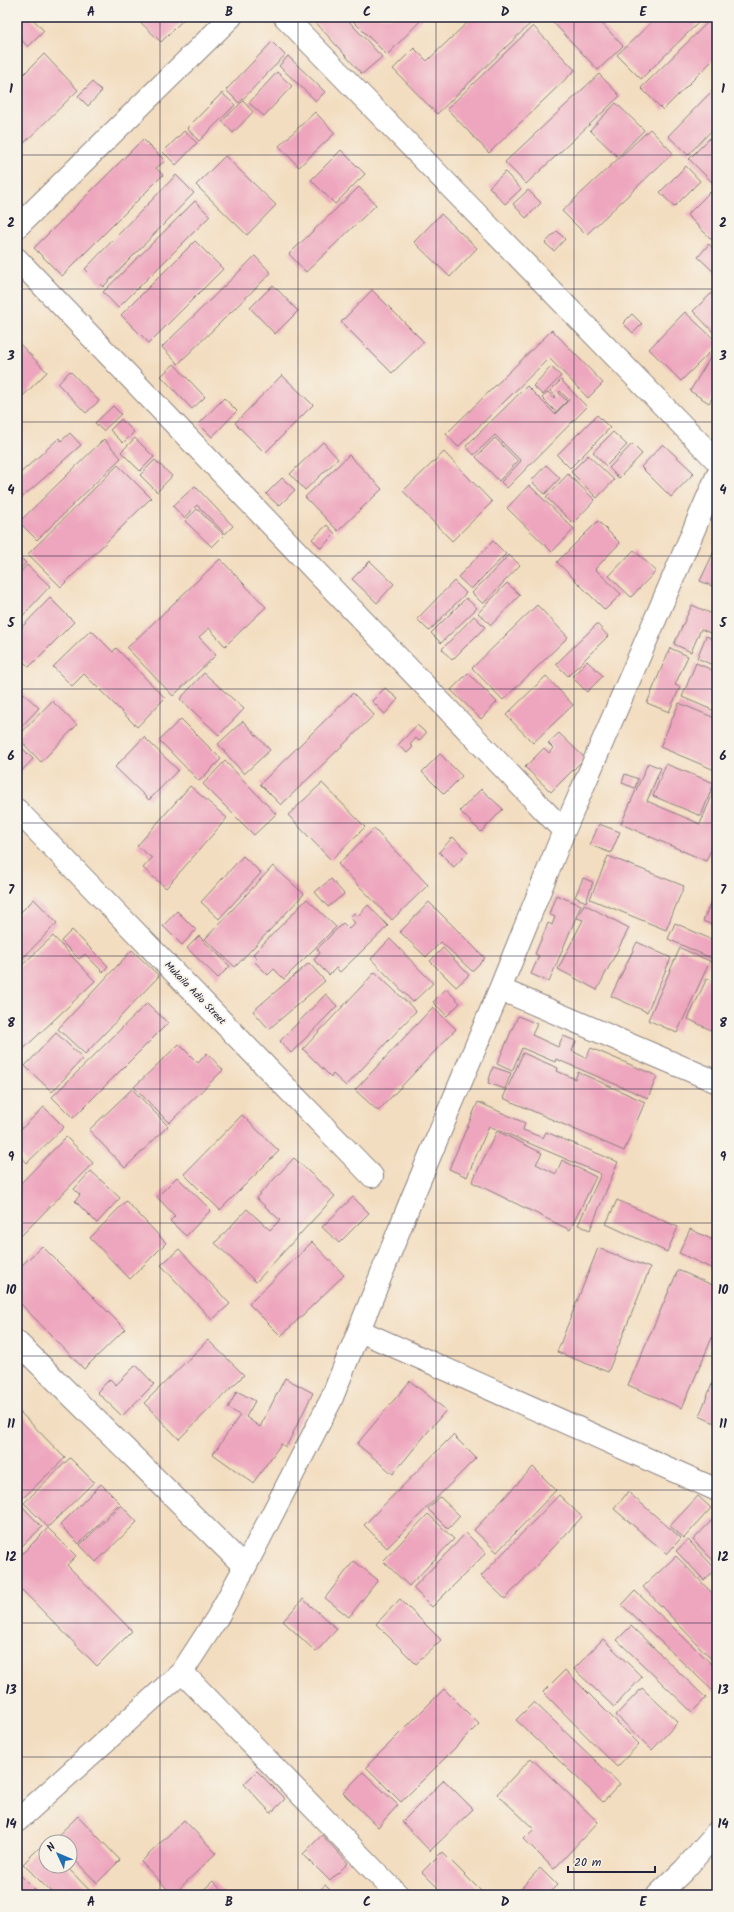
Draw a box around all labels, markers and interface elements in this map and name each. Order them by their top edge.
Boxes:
text: A [87,2,95,23]
text: B [225,2,233,23]
text: C [363,2,371,23]
text: D [501,2,510,23]
text: E [639,2,647,23]
text: 1 [9,79,13,100]
text: 1 [721,79,725,100]
text: 2 [7,213,15,234]
text: 2 [719,213,727,234]
text: 3 [6,346,15,367]
text: 3 [718,346,727,367]
text: 4 [7,480,15,501]
text: 4 [719,480,727,501]
text: 5 [7,613,16,634]
text: 5 [719,613,728,634]
text: 6 [7,746,15,767]
text: 6 [719,746,727,767]
text: 7 [8,880,15,901]
text: 7 [720,880,727,901]
street label: Mukaila Adio Street [160,958,230,1028]
text: 8 [7,1013,15,1034]
text: 8 [719,1013,727,1034]
text: 9 [8,1147,15,1168]
text: 9 [720,1147,727,1168]
text: 10 [6,1280,17,1301]
text: 10 [718,1280,729,1301]
text: 11 [7,1414,15,1435]
text: 11 [719,1414,727,1435]
text: 12 [5,1547,17,1568]
text: 12 [717,1547,729,1568]
text: 13 [5,1680,17,1701]
text: 13 [717,1680,729,1701]
text: 14 [5,1814,17,1835]
text: 14 [717,1814,729,1835]
north arrow [38,1834,78,1874]
text: N [43,1839,60,1857]
scale bar [568,1848,655,1874]
text: 20 m [574,1853,602,1872]
text: A [87,1892,95,1912]
text: B [225,1892,233,1912]
text: C [363,1892,371,1912]
text: D [501,1892,510,1912]
text: E [639,1892,647,1912]

